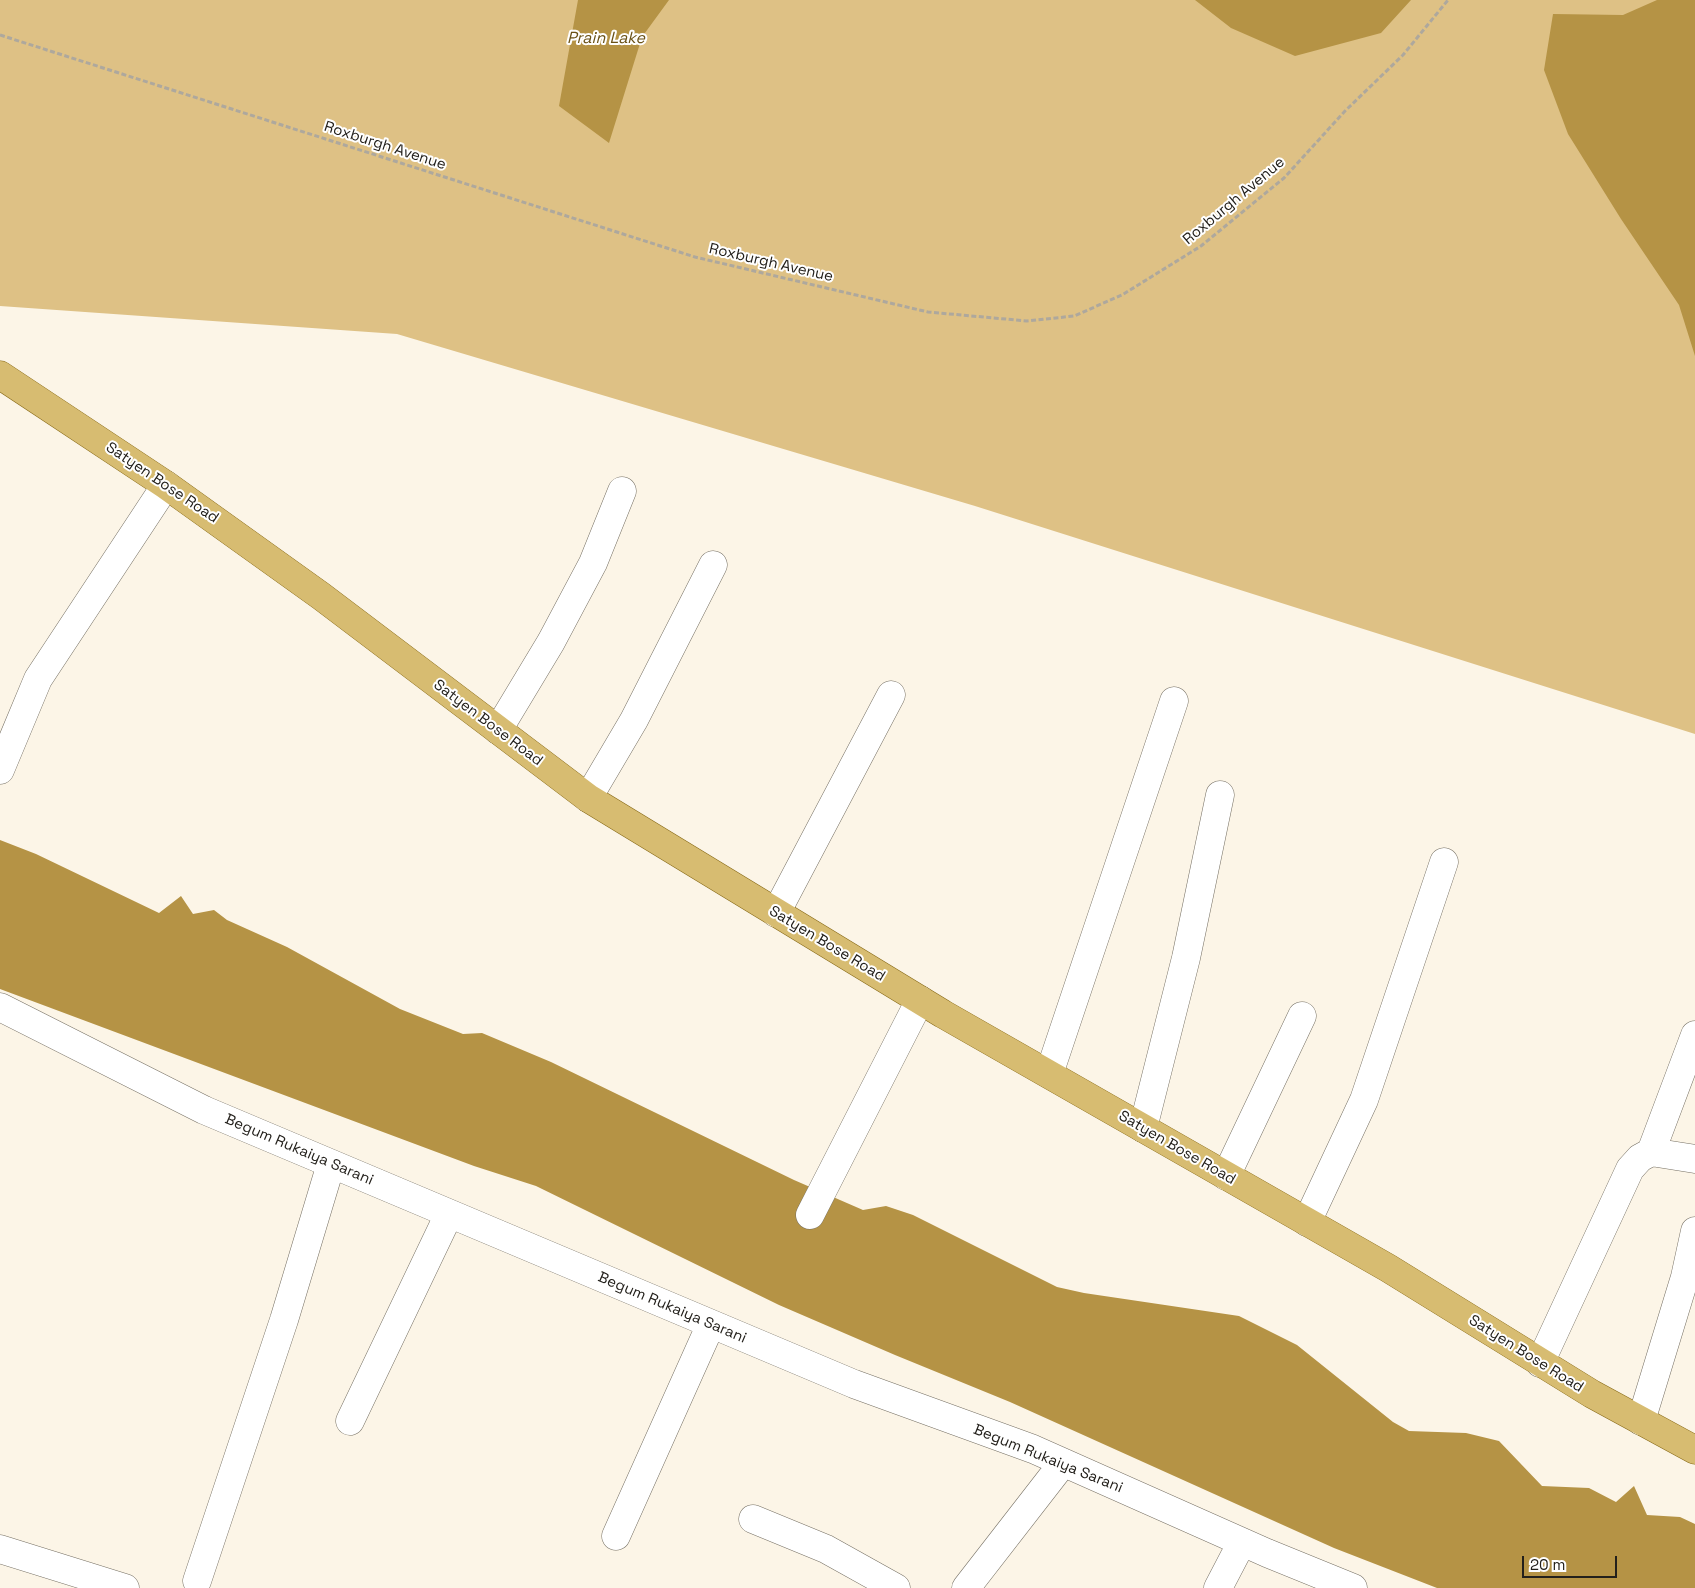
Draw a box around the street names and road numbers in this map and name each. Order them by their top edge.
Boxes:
street label: Roxburgh Avenue [322,118,448,174]
street label: Roxburgh Avenue [1180,153,1288,249]
street label: Roxburgh Avenue [707,240,835,286]
street label: Satyen Bose Road [102,439,222,527]
street label: Satyen Bose Road [430,676,546,770]
street label: Satyen Bose Road [766,902,888,986]
street label: Satyen Bose Road [1115,1107,1239,1189]
street label: Begum Rukaiya Sarani [222,1111,376,1189]
street label: Begum Rukaiya Sarani [595,1269,749,1347]
street label: Satyen Bose Road [1465,1311,1587,1397]
street label: Begum Rukaiya Sarani [971,1421,1125,1497]

